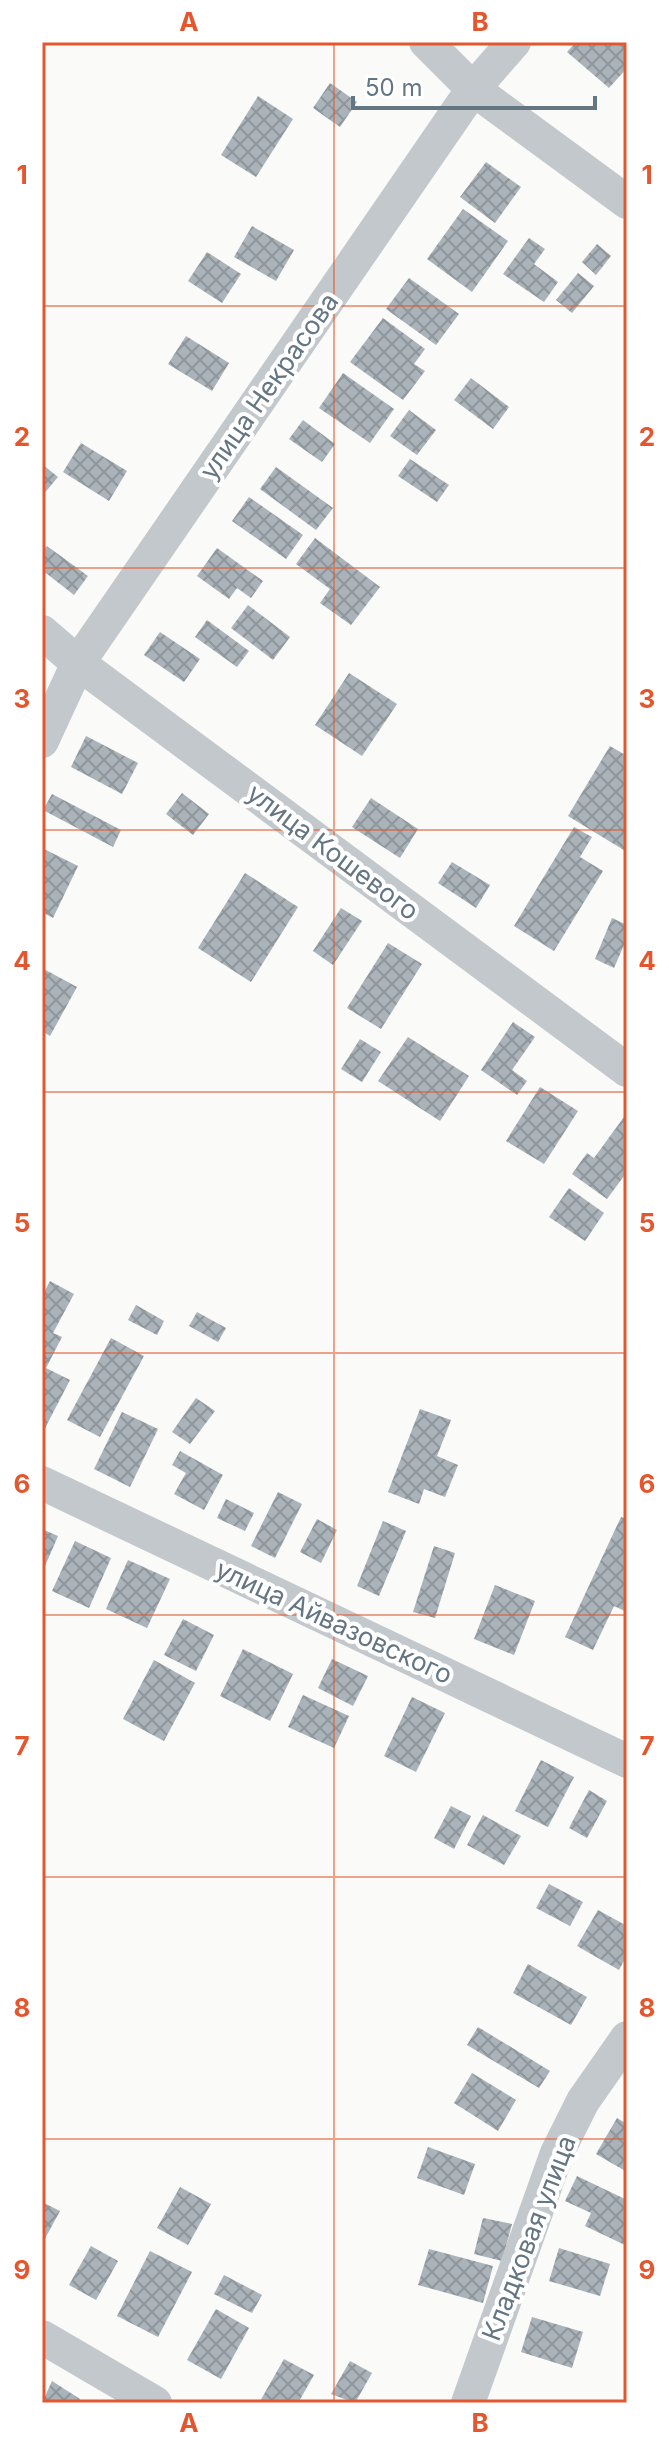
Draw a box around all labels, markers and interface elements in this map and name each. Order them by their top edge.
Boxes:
text: A [179,6,199,37]
text: B [471,6,489,37]
scale bar [353,60,595,110]
text: 50 m [365,73,423,102]
text: 1 [16,159,28,190]
text: 1 [641,159,653,190]
street label: улица Некрасова [193,287,344,485]
text: 2 [14,421,30,452]
text: 2 [639,421,655,452]
text: 3 [14,683,30,714]
text: 3 [639,683,655,714]
street label: улица Кошевого [241,777,425,926]
text: 4 [13,945,31,976]
text: 4 [638,945,656,976]
text: 5 [14,1207,30,1238]
text: 5 [639,1207,655,1238]
text: 6 [14,1468,30,1499]
text: 6 [639,1468,655,1499]
street label: улица Айвазовского [211,1553,457,1690]
text: 7 [14,1730,30,1761]
text: 7 [639,1730,655,1761]
text: 8 [14,1992,30,2023]
text: 8 [639,1992,655,2023]
street label: Кладковая улица [475,2131,582,2345]
text: 9 [14,2254,30,2285]
text: 9 [639,2254,655,2285]
text: A [179,2407,199,2438]
text: B [471,2407,489,2438]

